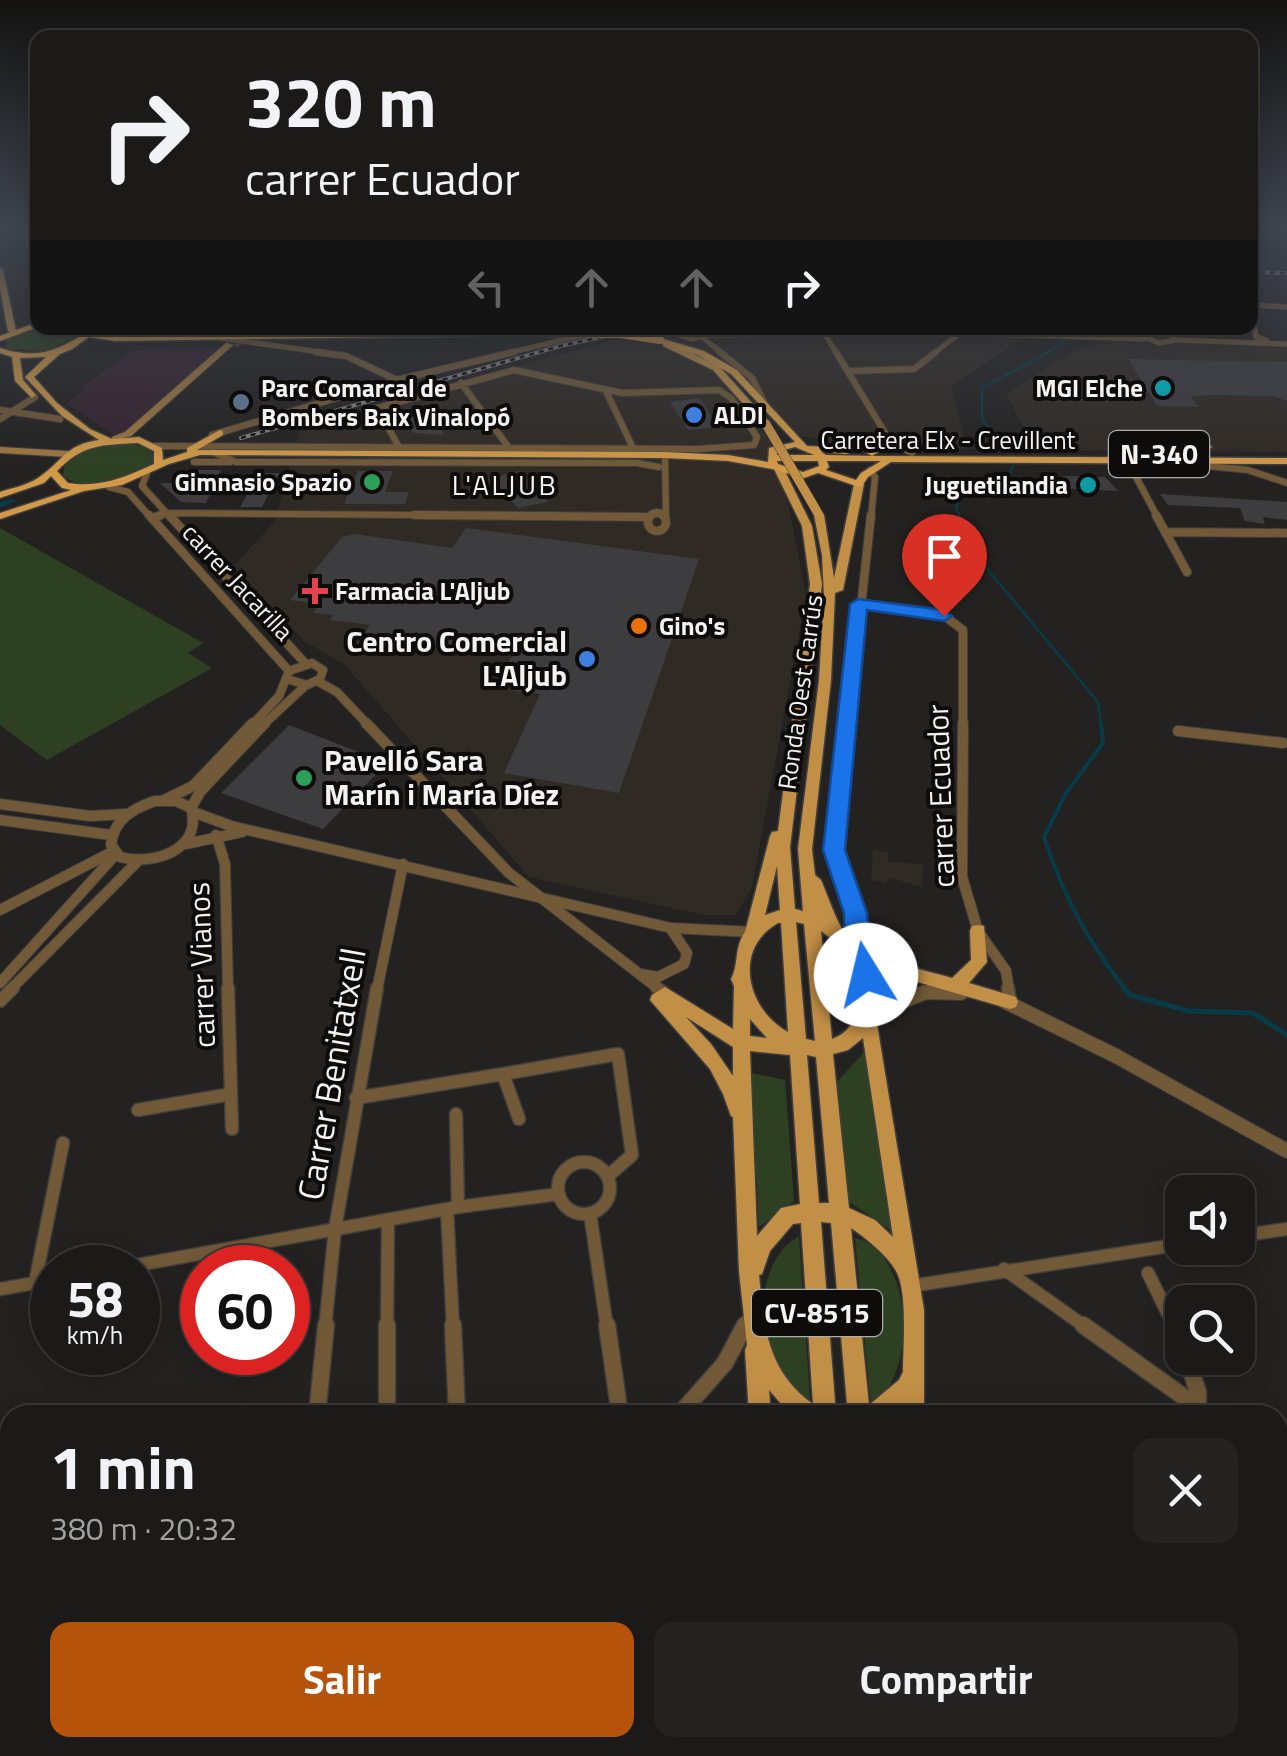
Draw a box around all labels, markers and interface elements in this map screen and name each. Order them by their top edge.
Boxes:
text: 320 m [245,48,437,154]
icon: right [80,70,210,200]
text: carrer Ecuador [245,144,520,212]
icon: left [459,260,514,315]
icon: ahead [564,260,619,315]
icon: ahead [669,260,724,315]
icon: right [774,260,829,315]
place label: Parc Comarcal de Bombers Baix Vinalopó [261,369,510,436]
place label: MGI Elche [1035,369,1143,407]
marker: MGI Elche [1152,377,1174,399]
marker: Parc Comarcal de Bombers Baix Vinalopó [230,391,252,413]
place label: ALDI [714,396,764,434]
marker: ALDI [683,404,705,426]
street label: Carretera Elx - Crevillent [821,421,1076,459]
road number: N-340 [1109,431,1209,477]
place label: Gimnasio Spazio [175,463,352,501]
district label: L'ALJUB [452,463,558,506]
place label: Juguetilandia [925,466,1068,504]
marker: Gimnasio Spazio [361,471,383,493]
marker: Juguetilandia [1077,474,1099,496]
pin [902,514,987,617]
street label: carrer Jacarilla [173,515,303,650]
icon: arrive [917,529,972,584]
place label: Farmacia L'Aljub [335,572,510,610]
marker: Farmacia L'Aljub [304,580,326,602]
street label: Ronda Oest Carrús [768,592,832,792]
place label: Gino's [659,607,725,645]
marker: Gino's [628,615,650,637]
place label: Centro Comercial L'Aljub [346,618,567,698]
marker: Centro Comercial L'Aljub [576,648,598,670]
street label: carrer Ecuador [914,704,966,888]
place label: Pavelló Sara Marín i María Díez [324,737,559,817]
marker: Pavelló Sara Marín i María Díez [293,767,315,789]
street label: carrer Vianos [175,881,227,1049]
position arrow [814,923,918,1027]
street label: Carrer Benitatxell [282,944,380,1204]
map controls [1165,1175,1255,1375]
button: sound [1165,1175,1255,1265]
speed limit sign: 60 [180,1245,310,1375]
text: 58 [67,1260,123,1336]
button: search [1165,1285,1255,1375]
road number: CV-8515 [752,1290,882,1336]
text: km/h [67,1316,123,1354]
text: 1 min [50,1421,196,1512]
button: close [1133,1438,1238,1543]
text: 380 m · 20:32 [50,1504,237,1552]
button: Salir [50,1622,634,1737]
button: Compartir [654,1622,1238,1737]

